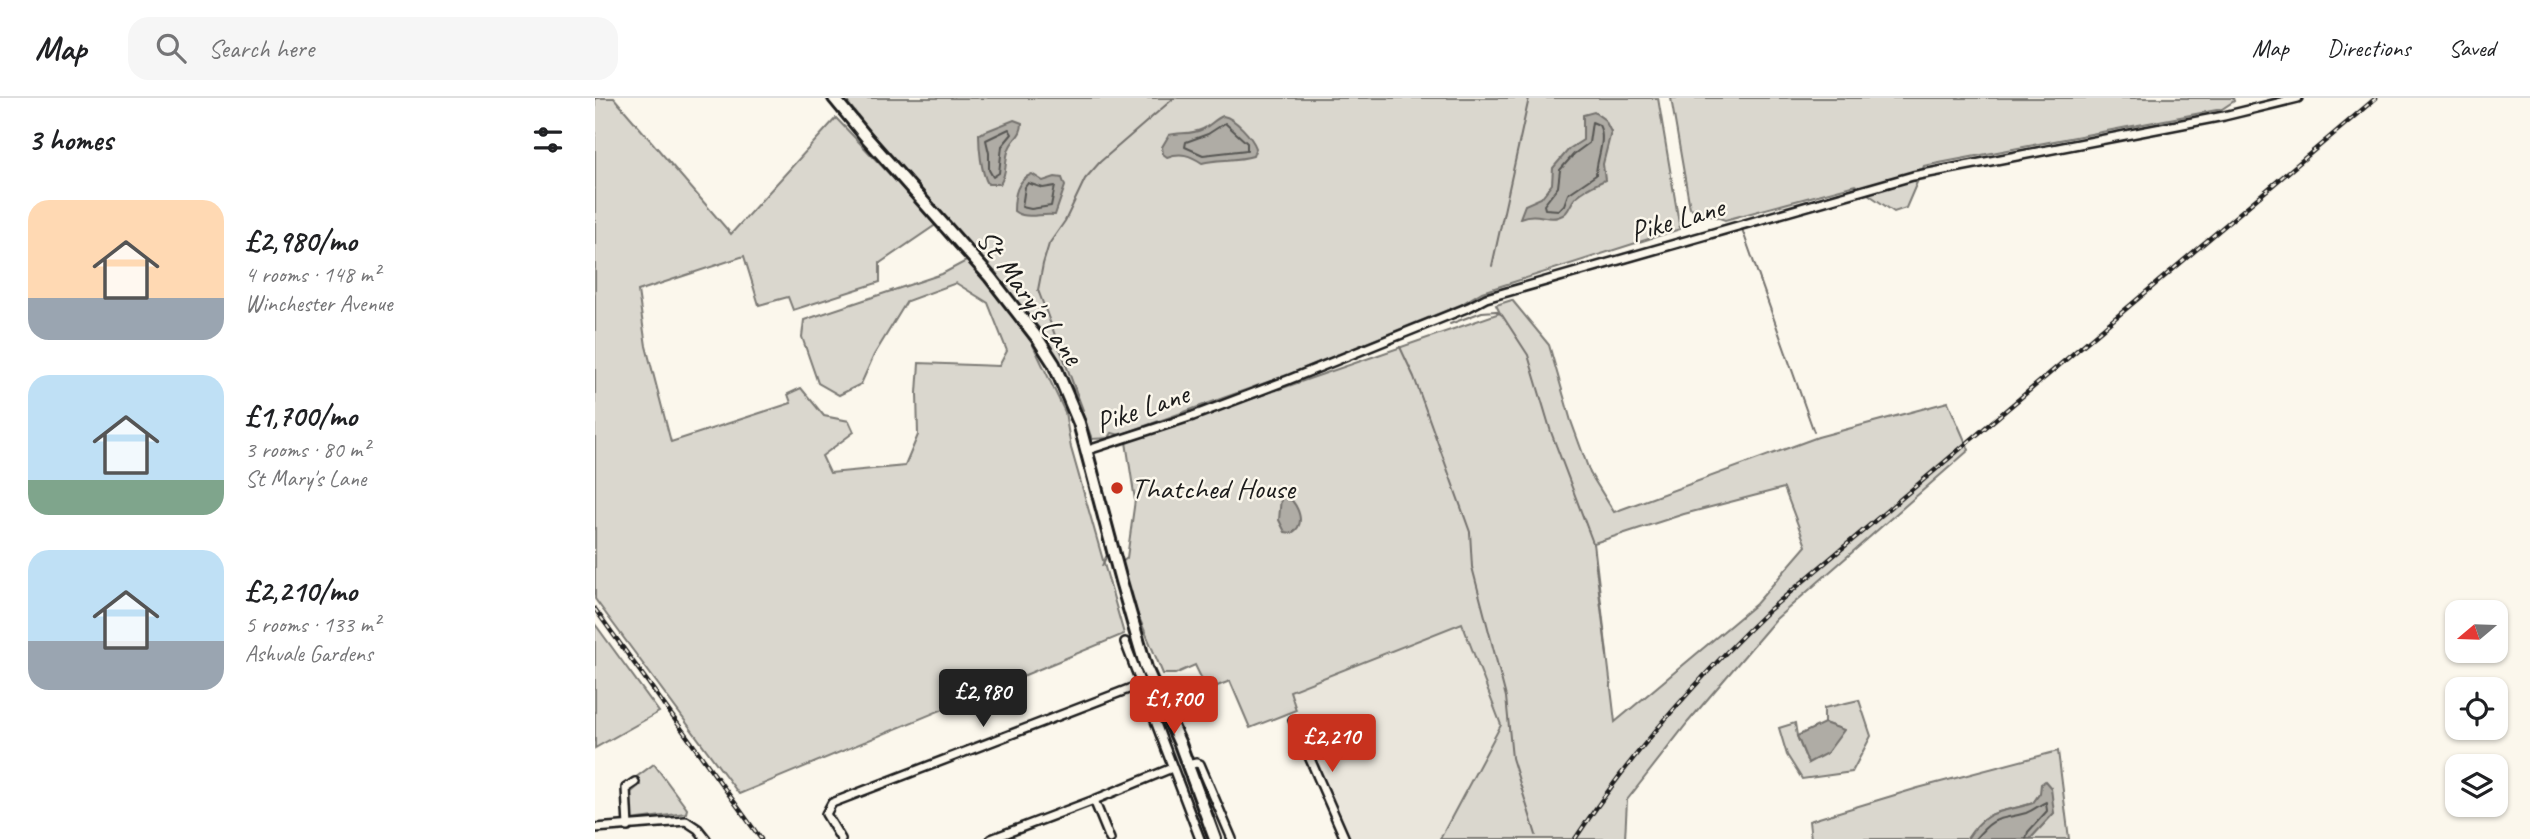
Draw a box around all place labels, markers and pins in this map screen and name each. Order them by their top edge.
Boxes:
place label: Thatched House [1131,469,1297,507]
marker: Thatched House [1109,480,1125,496]
pin: £2,980 [926,670,1040,729]
pin: £1,700 [1117,676,1231,736]
pin: £2,210 [1275,714,1389,774]

